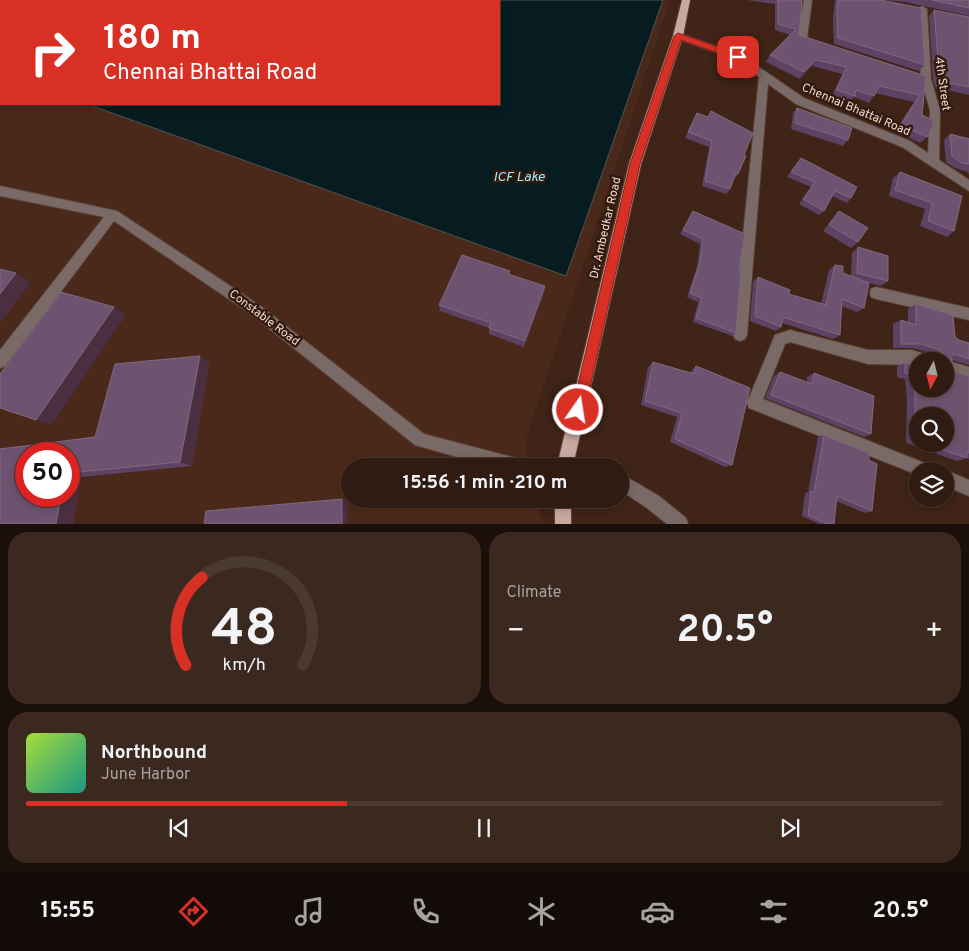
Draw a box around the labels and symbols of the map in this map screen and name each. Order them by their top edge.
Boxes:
pin [717,36,759,78]
street label: 4th Street [930,56,954,112]
street label: Chennai Bhattai Road [799,80,913,140]
water label: ICF Lake [493,169,546,186]
street label: Dr. Ambedkar Road [587,176,625,280]
street label: Constable Road [225,286,303,350]
north arrow [909,352,954,398]
position arrow [551,383,603,435]
speed limit sign: 50 [15,442,80,507]

